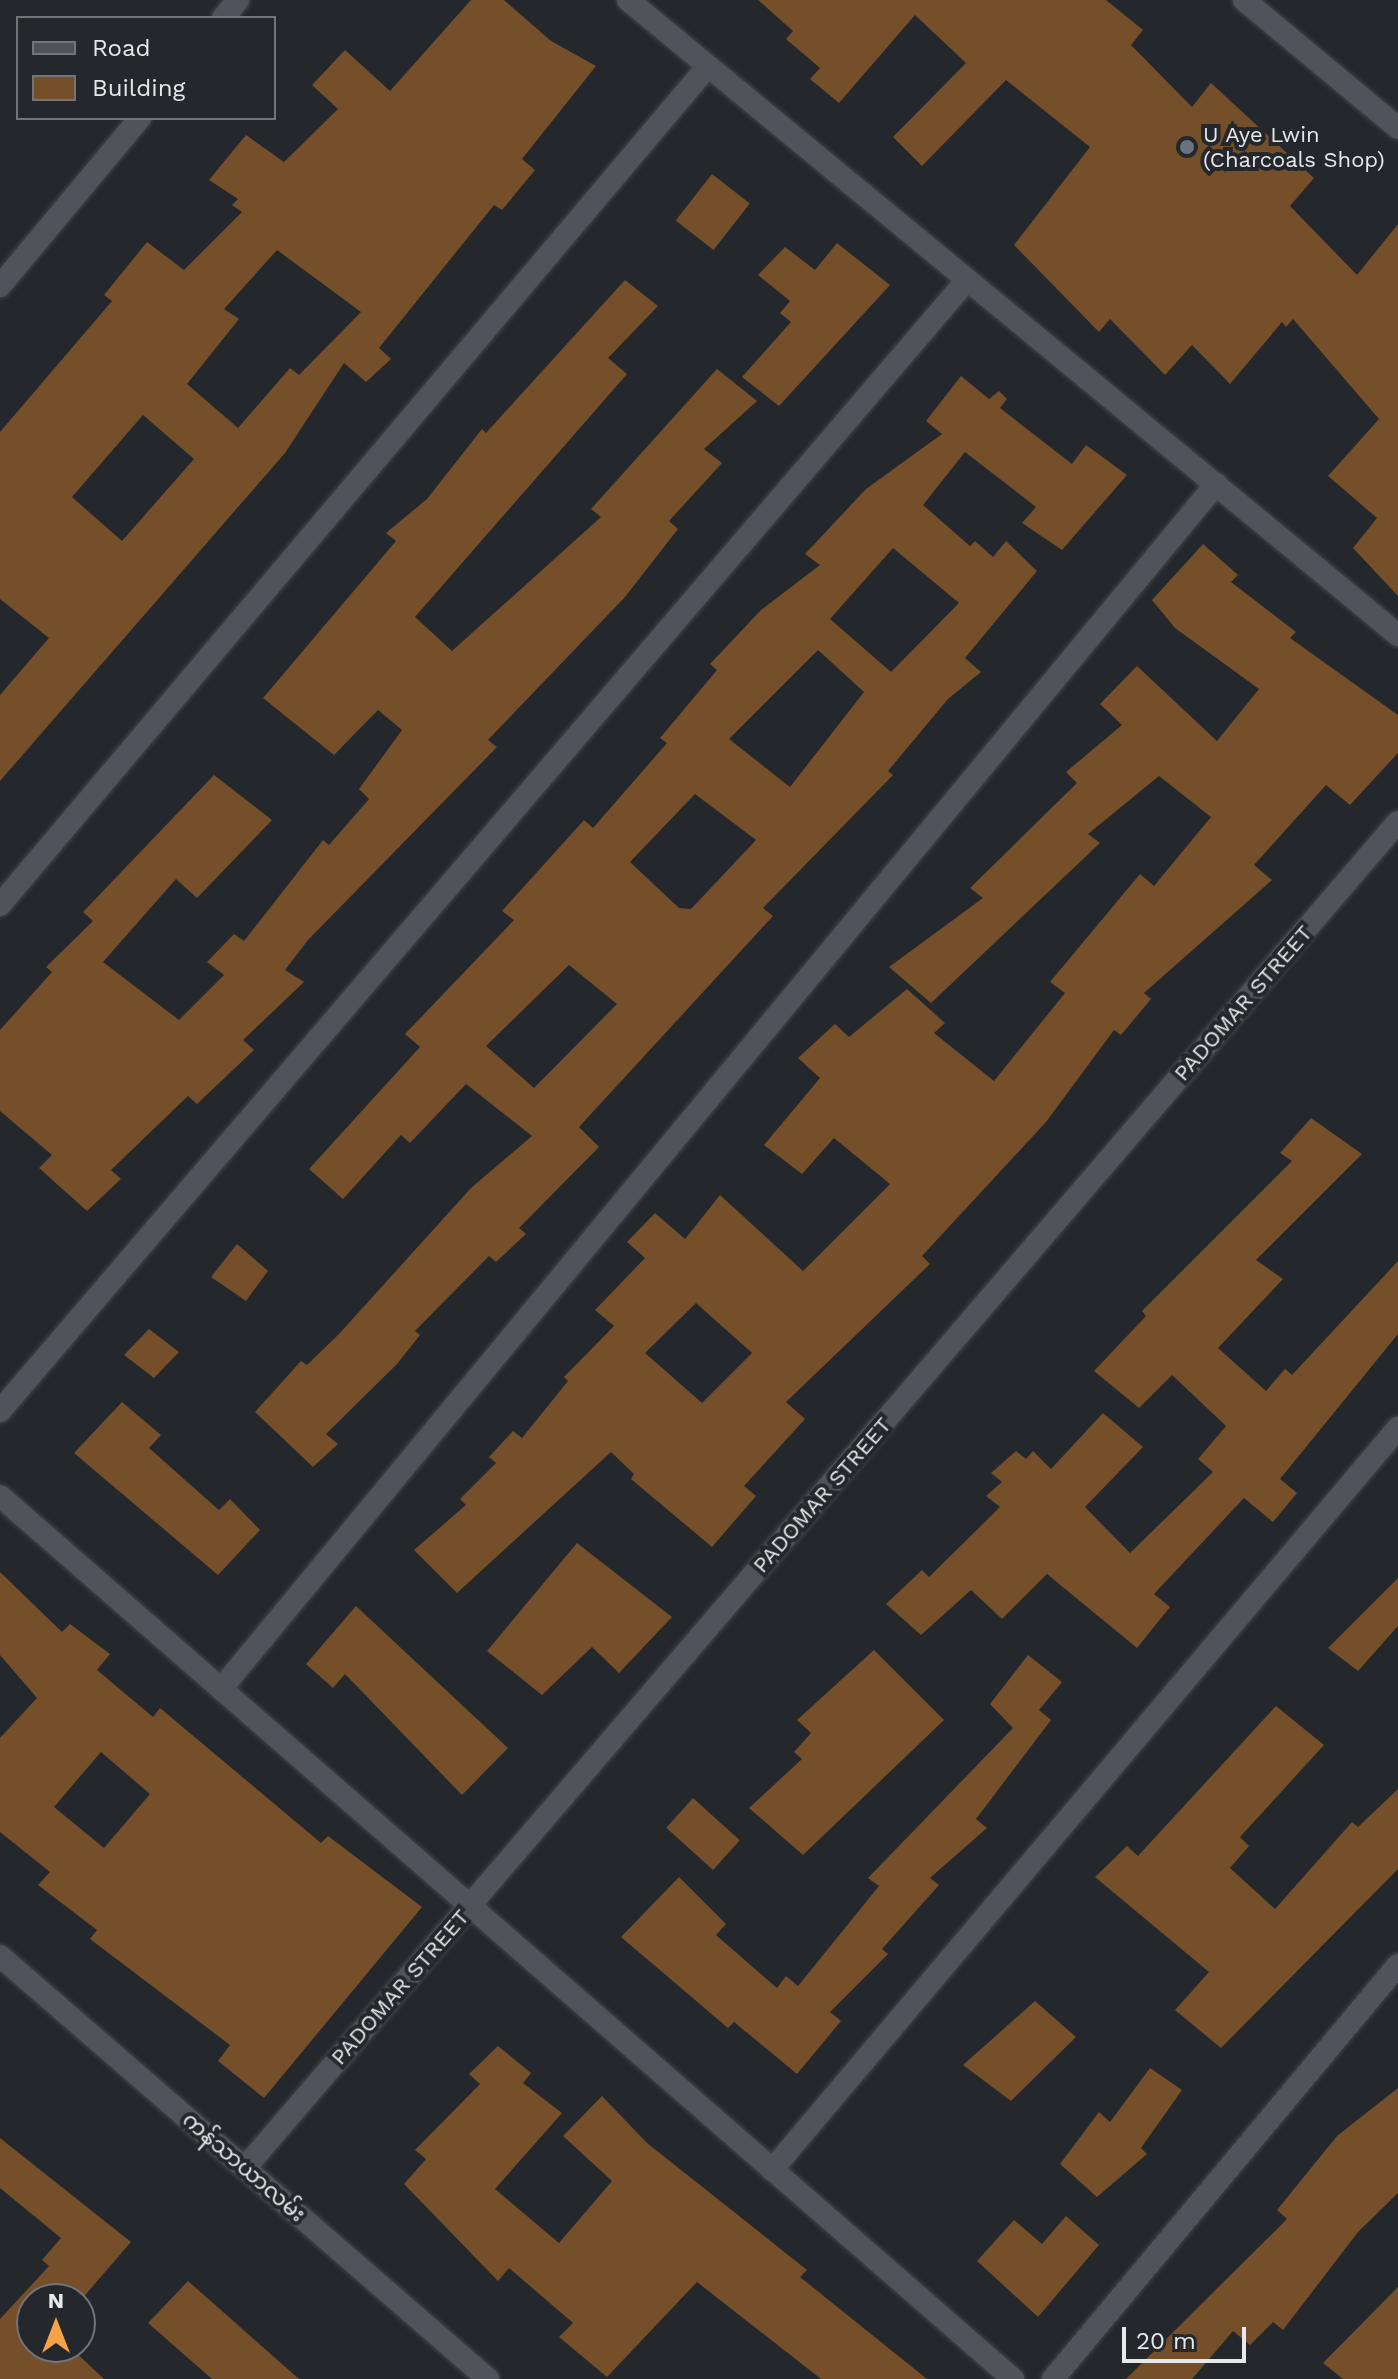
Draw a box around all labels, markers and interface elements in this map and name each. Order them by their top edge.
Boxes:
legend [16,16,276,120]
text: Road [92,34,151,62]
text: Building [92,74,185,102]
place label: U Aye Lwin (Charcoals Shop) [1203,121,1385,172]
marker: U Aye Lwin (Charcoals Shop) [1178,138,1196,156]
street label: PADOMAR STREET [1168,920,1318,1086]
street label: PADOMAR STREET [747,1412,897,1578]
street label: PADOMAR STREET [325,1904,475,2070]
street label: ကန်သာယာလမ်း [177,2106,311,2228]
north arrow [16,2283,96,2363]
text: N [48,2288,64,2313]
scale bar [1126,2311,1250,2361]
text: 20 m [1136,2327,1196,2355]

